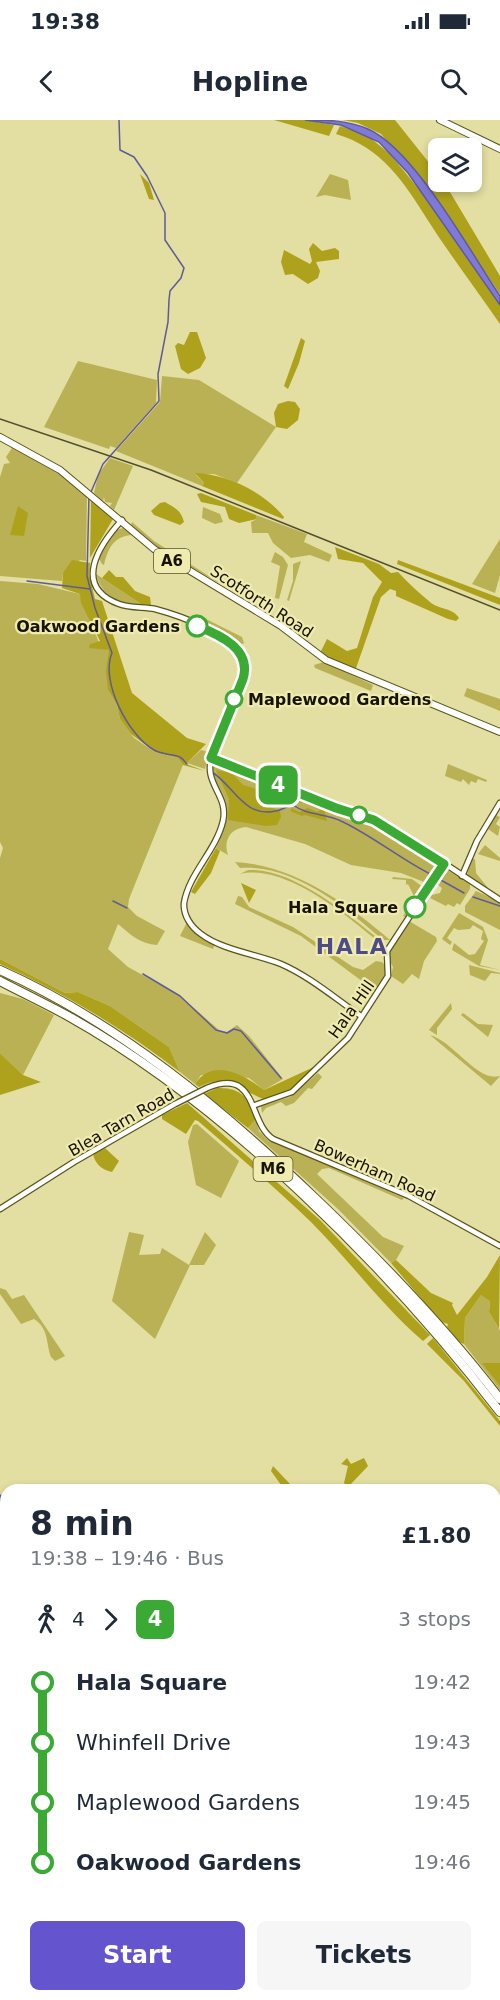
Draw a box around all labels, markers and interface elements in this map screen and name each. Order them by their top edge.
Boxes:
text: 19:38 [30,9,100,34]
icon: back [30,65,63,98]
icon: search [437,65,470,98]
text: Hopline [192,66,308,97]
map controls [428,138,482,192]
button: layers [428,138,482,192]
road number: A6 [154,549,190,573]
street label: Scotforth Road [207,561,317,642]
marker: Oakwood Gardens [186,615,208,637]
place label: Oakwood Gardens [16,617,180,636]
marker: Maplewood Gardens [225,690,243,708]
place label: Maplewood Gardens [248,690,431,709]
line badge: 4 [258,766,298,804]
text: 4 [271,773,285,797]
unlabelled marker [350,806,368,824]
marker: Hala Square [404,896,426,918]
place label: Hala Square [288,898,398,917]
district label: HALA [316,934,388,959]
street label: Hala Hill [325,977,378,1042]
street label: Blea Tarn Road [65,1085,177,1160]
street label: Bowerham Road [311,1135,438,1206]
road number: M6 [254,1157,292,1181]
text: 8 min [30,1504,134,1543]
text: £1.80 [401,1523,471,1548]
text: 19:38 – 19:46 · Bus [30,1546,224,1570]
icon: walk [30,1603,63,1636]
icon: forward [94,1603,127,1636]
text: 4 [72,1607,85,1631]
text: 4 [148,1607,162,1631]
text: 3 stops [398,1607,471,1631]
text: Hala Square [76,1670,227,1695]
text: 19:42 [413,1670,471,1694]
text: Whinfell Drive [76,1730,231,1755]
text: 19:43 [413,1730,471,1754]
text: Maplewood Gardens [76,1790,300,1815]
text: 19:45 [413,1790,471,1814]
text: Oakwood Gardens [76,1850,301,1875]
text: 19:46 [413,1850,471,1874]
button: Start [30,1921,245,1990]
button: Tickets [257,1921,471,1990]

